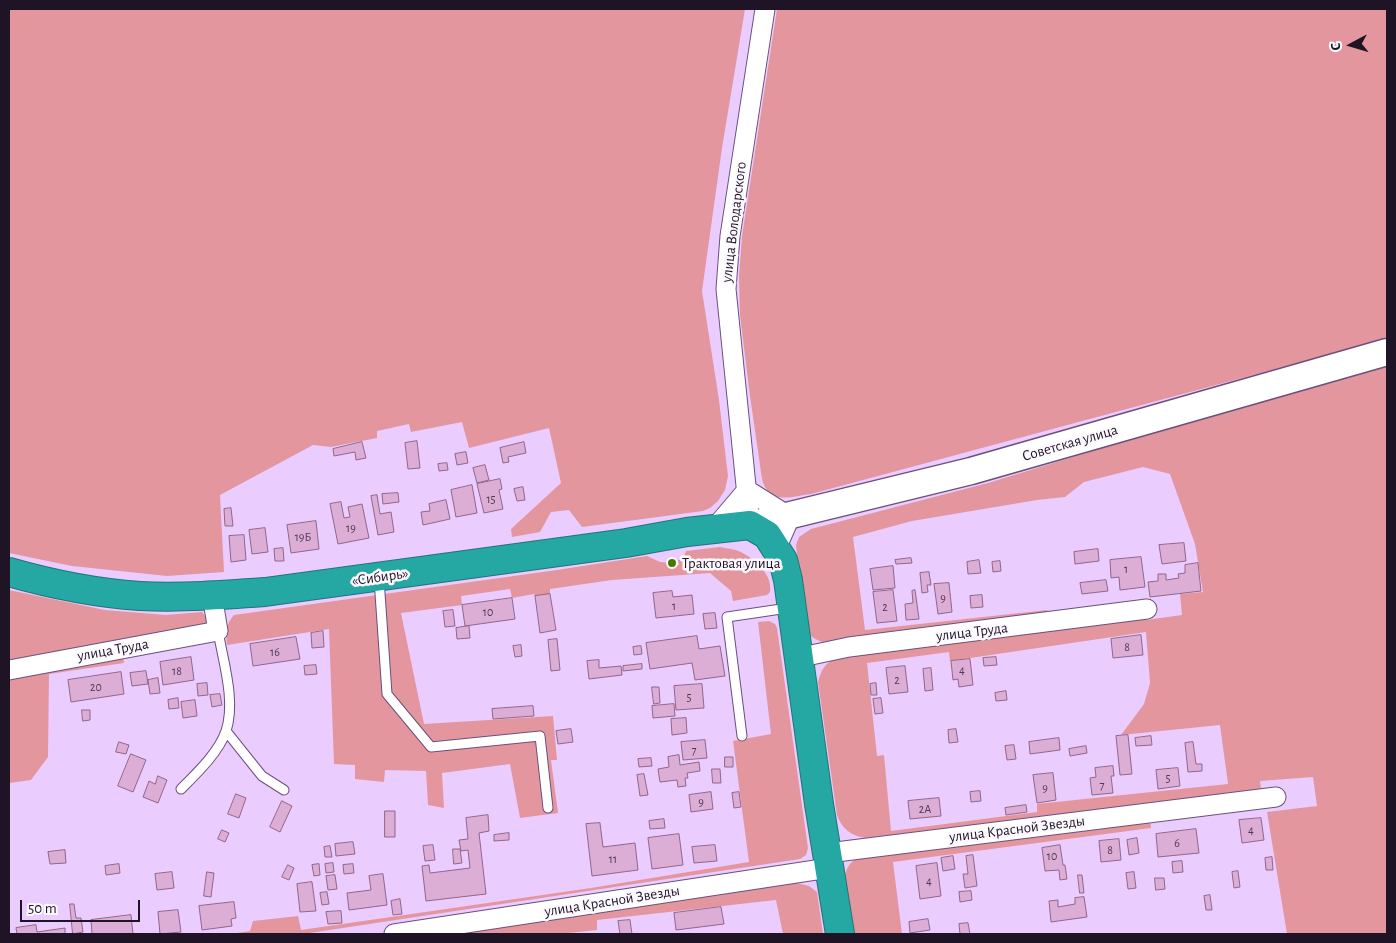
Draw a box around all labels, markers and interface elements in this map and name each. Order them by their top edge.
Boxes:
north arrow [1326,20,1376,70]
text: С [1329,42,1343,51]
street label: улица Володарского [718,161,750,283]
street label: Советская улица [1020,421,1120,465]
house number: 15 [486,492,496,506]
house number: 19 [346,521,356,535]
house number: 19Б [295,530,311,544]
place label: Трактовая улица [682,554,780,572]
marker: Трактовая улица [666,557,678,569]
house number: 1 [1124,562,1128,576]
street label: «Сибирь» [351,564,409,590]
house number: 9 [940,591,946,605]
house number: 1 [672,599,676,613]
house number: 2 [882,600,888,614]
house number: 10 [483,605,493,619]
street label: улица Труда [935,619,1009,645]
street label: улица Труда [76,635,150,665]
house number: 8 [1124,640,1130,654]
house number: 16 [270,645,280,659]
house number: 4 [959,663,965,677]
house number: 18 [172,664,182,678]
house number: 2 [894,673,900,687]
house number: 20 [90,680,102,694]
house number: 5 [686,690,692,704]
house number: 7 [691,743,697,757]
house number: 5 [1165,771,1171,785]
house number: 7 [1099,778,1105,792]
house number: 9 [1042,781,1048,795]
house number: 9 [698,795,704,809]
house number: 2А [919,802,931,816]
street label: улица Красной Звезды [948,812,1086,846]
house number: 4 [1248,823,1254,837]
house number: 6 [1174,836,1180,850]
house number: 8 [1107,843,1113,857]
house number: 10 [1047,849,1057,863]
house number: 11 [609,852,617,866]
house number: 4 [926,874,932,888]
street label: улица Красной Звезды [543,881,681,921]
scale bar [22,890,142,922]
text: 50 m [28,901,57,916]

